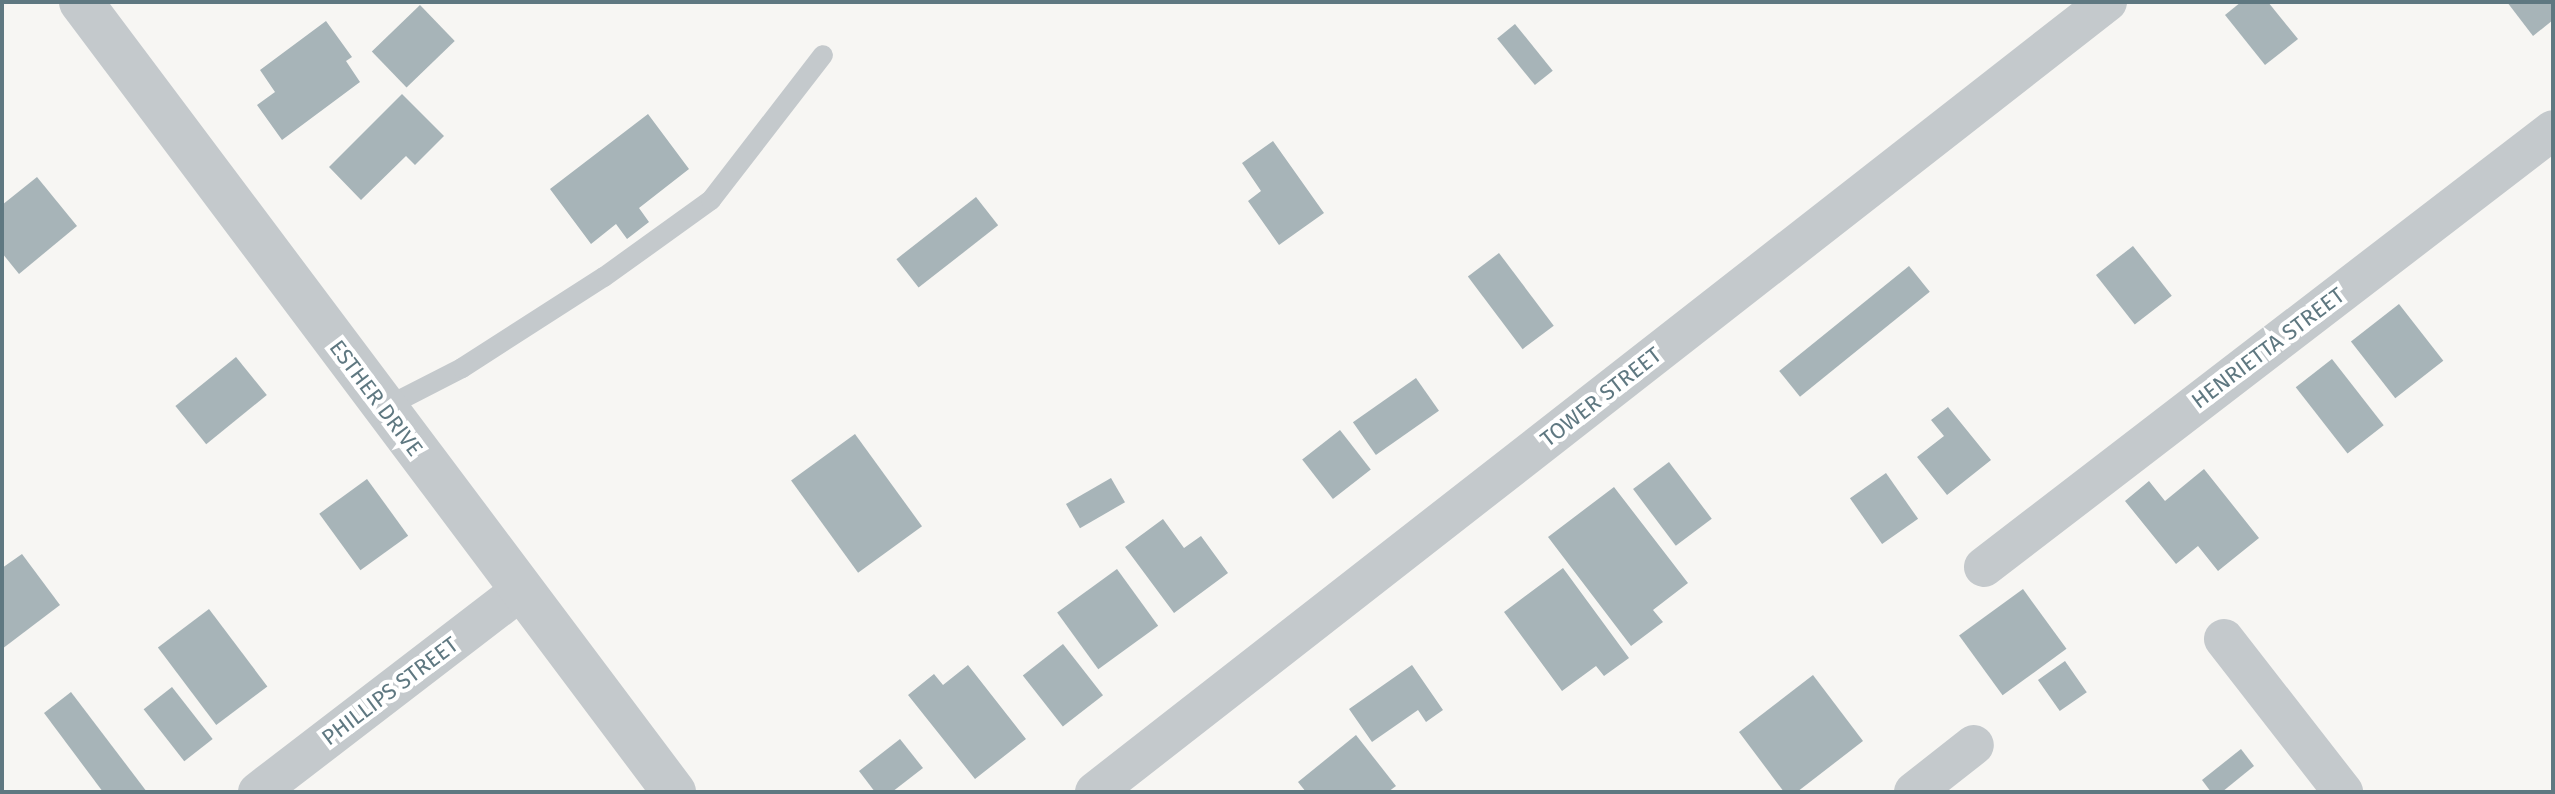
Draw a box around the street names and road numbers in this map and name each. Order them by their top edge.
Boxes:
street label: HENRIETTA STREET [2186,282,2350,414]
street label: ESTHER DRIVE [324,335,428,461]
street label: TOWER STREET [1535,342,1667,452]
street label: PHILLIPS STREET [317,631,463,751]

